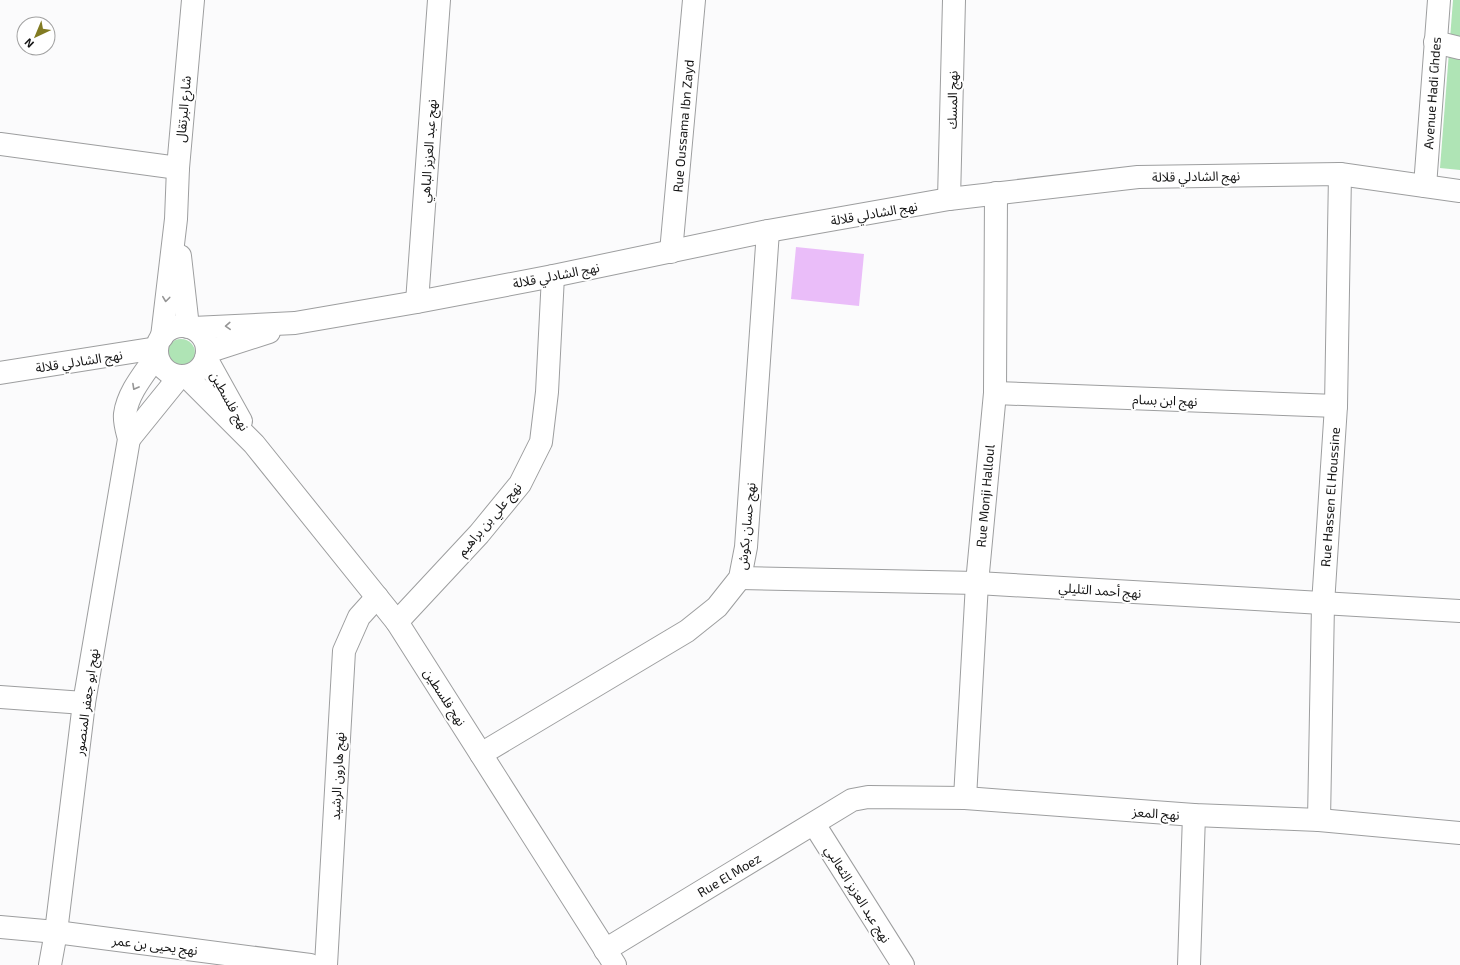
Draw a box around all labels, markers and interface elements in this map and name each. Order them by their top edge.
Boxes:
north arrow [16,16,56,56]
text: N [21,36,36,51]
street label: Avenue Hadi Ghdes [1420,36,1444,150]
street label: Rue Oussama Ibn Zayd [669,59,697,193]
street label: نهج المسك [943,71,964,129]
street label: شارع البرتقال [172,75,197,143]
street label: نهج عبد العزيز الباهي [416,99,443,204]
street label: نهج الشادلي قلالة [1152,167,1240,188]
street label: نهج الشادلي قلالة [829,197,919,231]
street label: نهج الشادلي قلالة [511,259,601,294]
one-way arrow [162,296,171,302]
one-way arrow [225,322,231,331]
street label: نهج الشادلي قلالة [34,346,124,379]
street label: نهج فلسطين [204,368,253,435]
one-way arrow [133,383,140,391]
street label: نهج ابن بسام [1132,391,1198,412]
street label: Rue Hassen El Houssine [1317,427,1343,567]
street label: Rue Monji Halloul [973,444,997,548]
street label: نهج علي بن براهيم [454,479,527,561]
street label: نهج حسان بكوش [733,482,762,571]
street label: نهج أحمد التليلي [1058,579,1142,604]
street label: نهج ابو جعفر المنصور [70,648,104,758]
street label: نهج فلسطين [418,665,470,731]
street label: نهج هارون الرشيد [327,732,350,821]
street label: نهج المعز [1131,803,1180,826]
street label: نهج عبد العزيز الثعالبي [819,842,894,947]
street label: Rue El Moez [694,850,764,900]
street label: نهج يحيى بن عمر [110,932,199,961]

